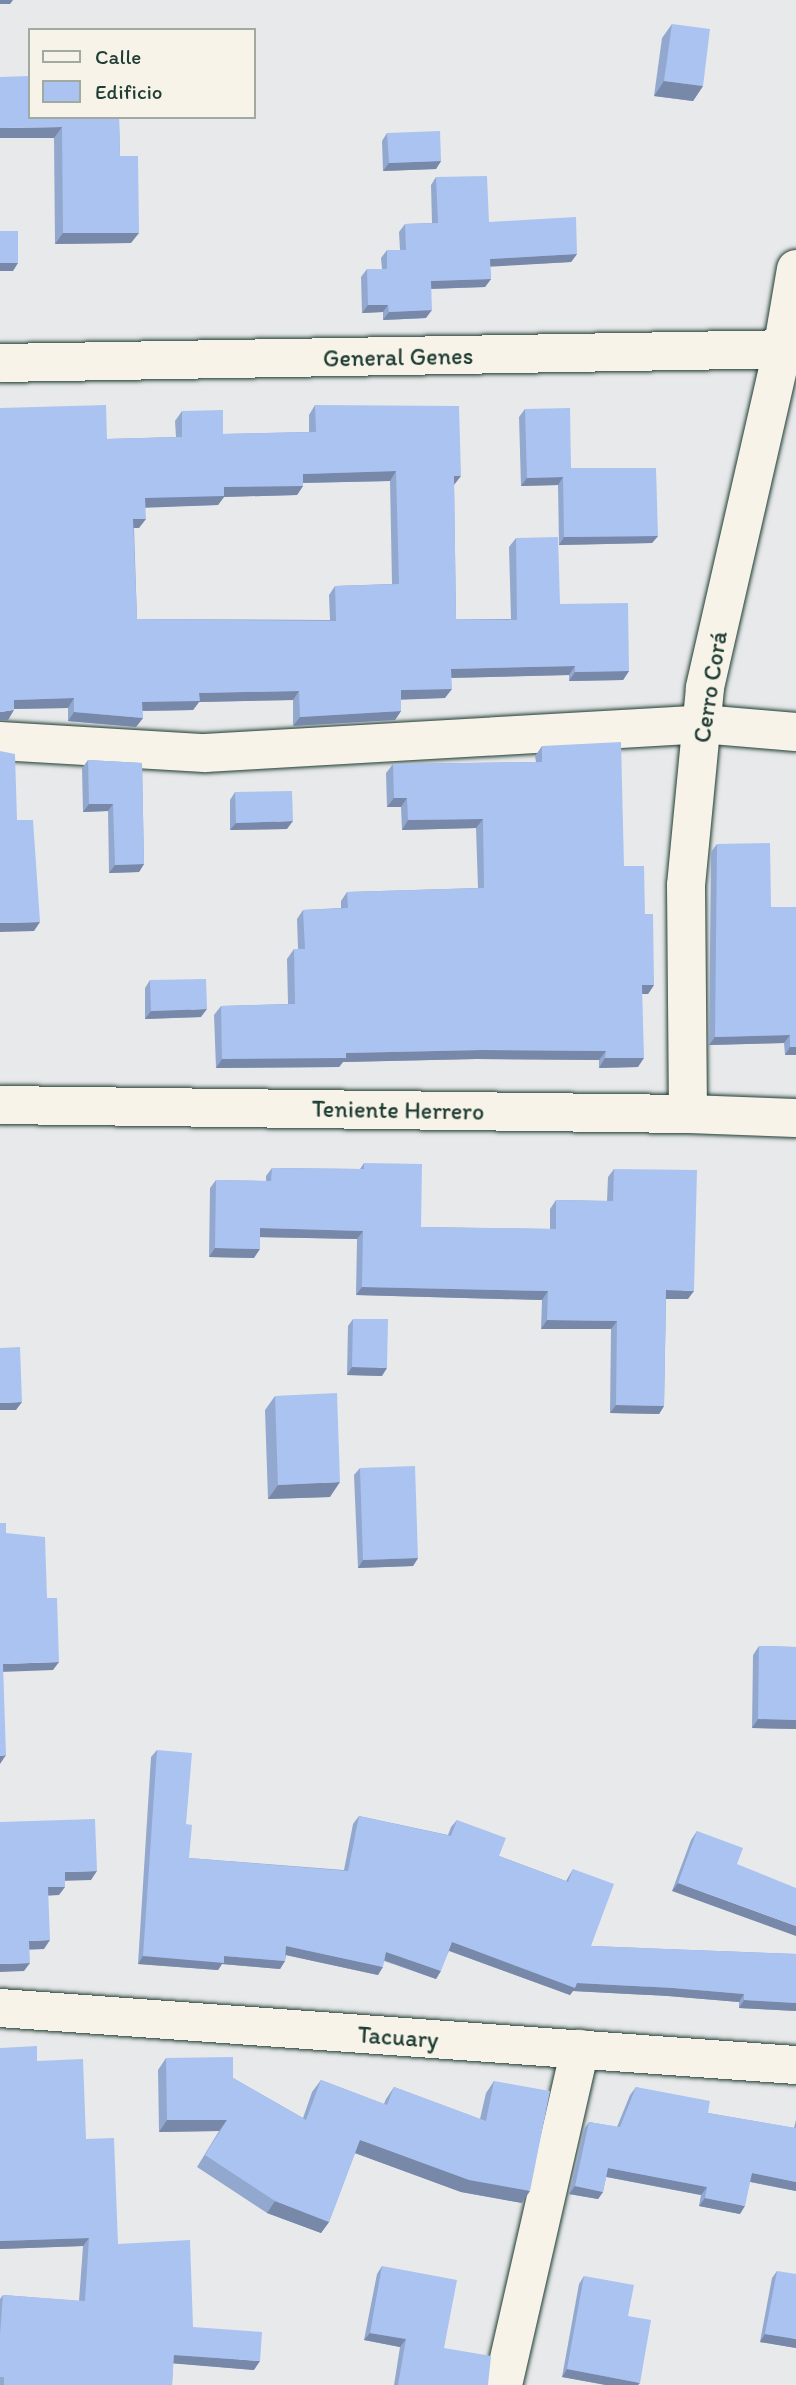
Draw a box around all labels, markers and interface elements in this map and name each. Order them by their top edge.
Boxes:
legend [28,28,256,119]
text: Calle [95,44,141,69]
text: Edificio [95,79,163,104]
street label: General Genes [323,341,473,373]
street label: Cerro Corá [687,629,733,745]
street label: Teniente Herrero [312,1094,484,1126]
street label: Tacuary [357,2020,439,2054]

